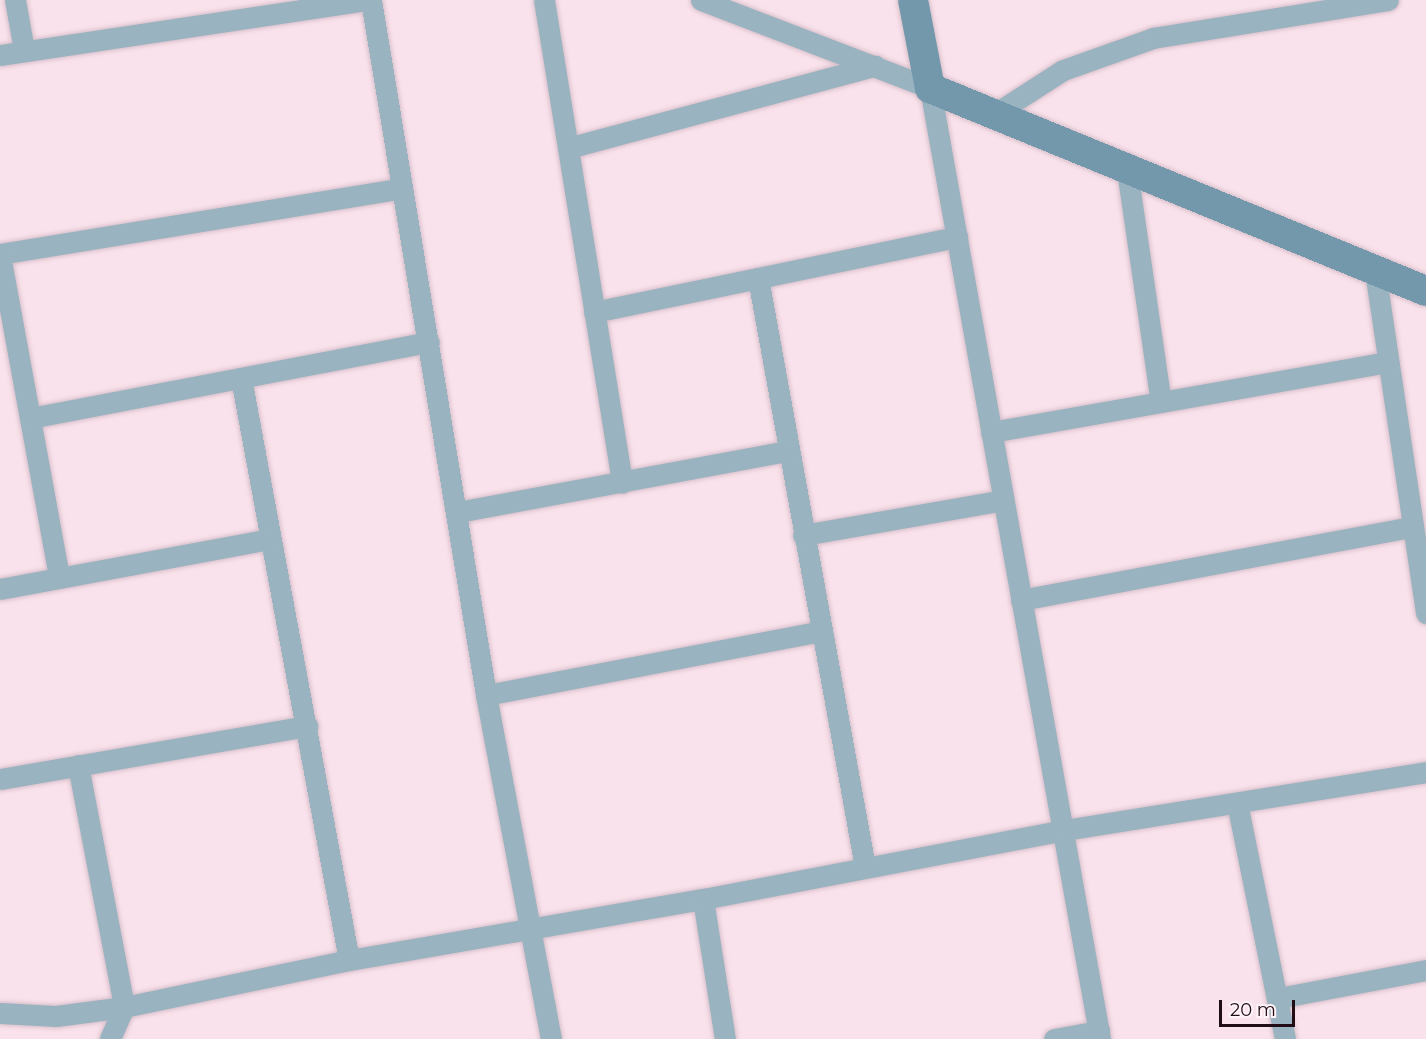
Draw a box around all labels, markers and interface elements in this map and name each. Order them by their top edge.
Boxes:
scale bar [1222,988,1298,1026]
text: 20 m [1230,999,1276,1021]

